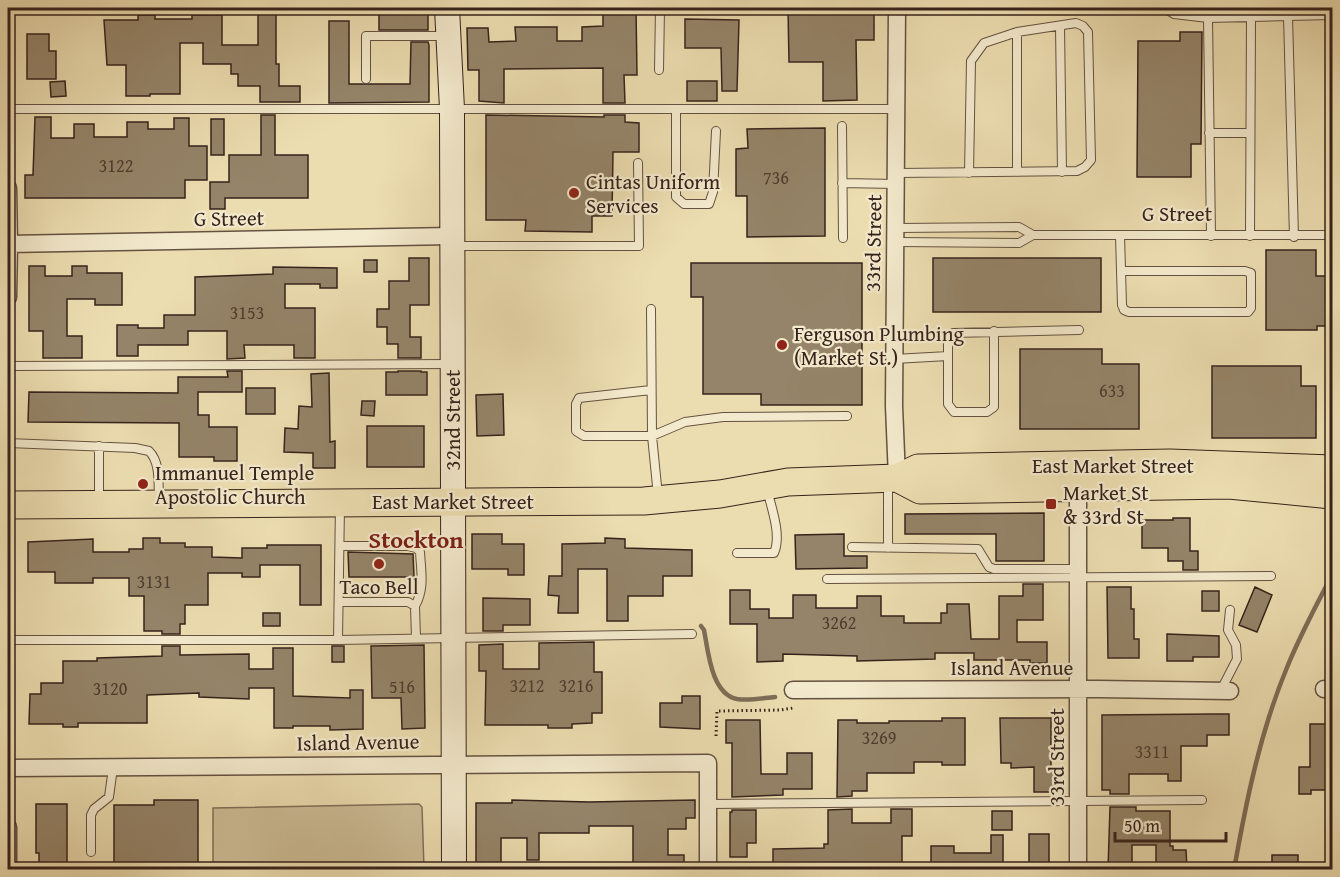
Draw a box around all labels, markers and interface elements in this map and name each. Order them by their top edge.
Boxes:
house number: 3122 [99,152,133,179]
house number: 736 [763,164,789,191]
place label: Cintas Uniform Services [586,166,720,221]
marker: Cintas Uniform Services [567,186,581,200]
street label: 33rd Street [857,193,889,292]
street label: G Street [1142,198,1213,229]
street label: G Street [194,202,265,234]
house number: 3153 [230,299,264,326]
place label: Ferguson Plumbing (Market St.) [794,318,964,373]
marker: Ferguson Plumbing (Market St.) [775,338,789,352]
street label: 32nd Street [437,369,468,470]
house number: 633 [1099,377,1125,404]
street label: East Market Street [1032,450,1195,481]
place label: Immanuel Temple Apostolic Church [155,457,314,512]
marker: Immanuel Temple Apostolic Church [136,477,150,491]
place label: Market St & 33rd St [1063,477,1149,532]
street label: East Market Street [372,486,535,517]
marker: Market St & 33rd St [1044,497,1058,511]
district label: Stockton [369,522,463,557]
marker: Taco Bell [372,557,386,571]
house number: 3131 [137,568,171,595]
place label: Taco Bell [339,571,419,602]
house number: 3262 [822,609,856,636]
street label: Island Avenue [951,652,1074,683]
house number: 3212 [510,672,544,699]
house number: 3216 [559,672,593,699]
house number: 516 [389,673,415,700]
house number: 3120 [93,675,128,702]
street label: 33rd Street [1041,708,1072,806]
house number: 3269 [862,724,896,751]
street label: Island Avenue [296,725,420,759]
house number: 3311 [1135,738,1169,765]
scale bar [1115,805,1226,843]
text: 50 m [1124,812,1160,839]

